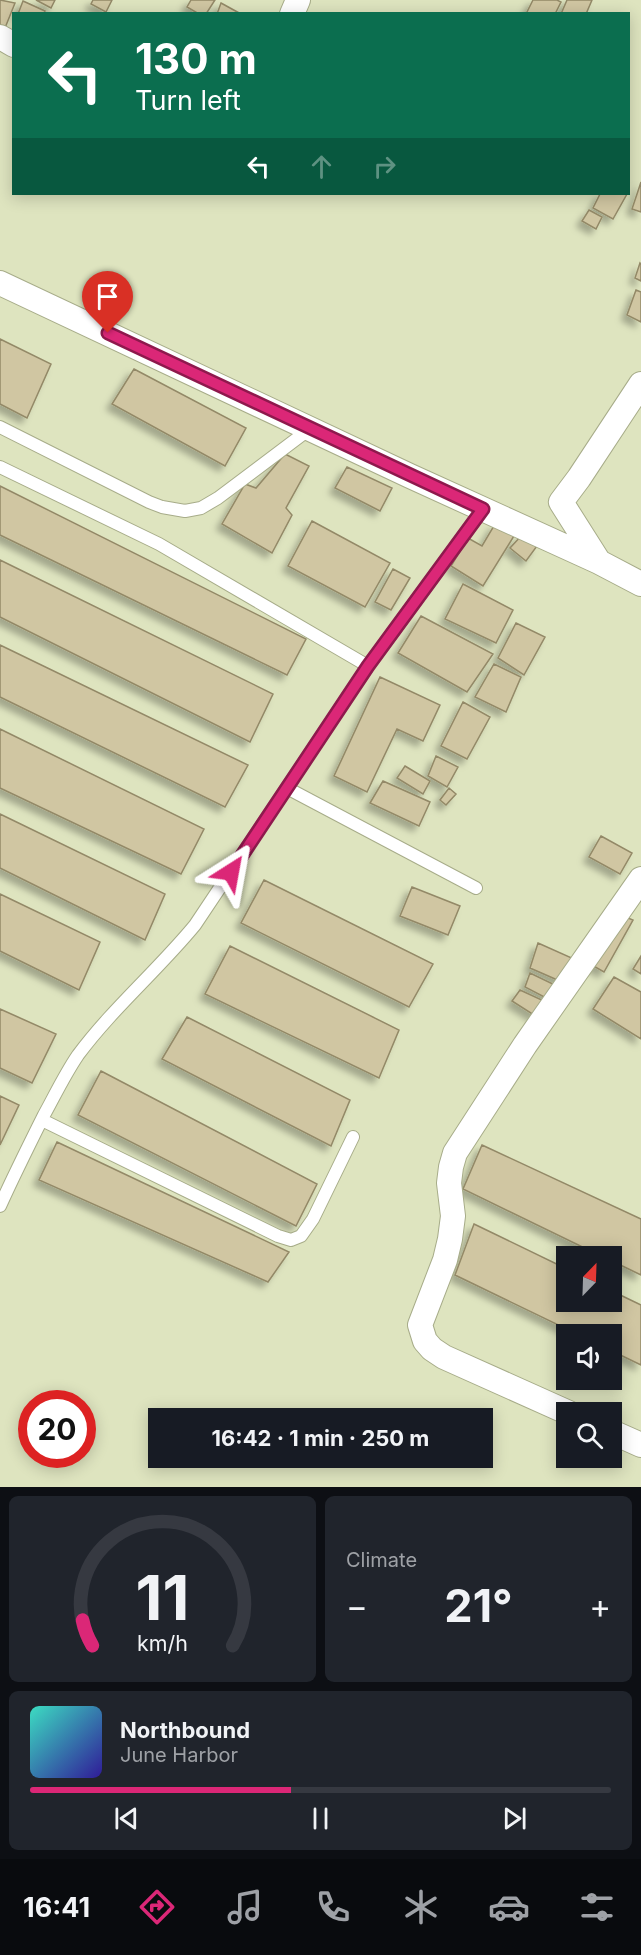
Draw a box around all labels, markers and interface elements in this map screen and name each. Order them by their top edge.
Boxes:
text: 130 m [135,33,257,84]
icon: left [36,36,114,114]
text: Turn left [135,84,241,117]
icon: left [242,150,275,183]
icon: ahead [305,150,338,183]
icon: right [368,150,401,183]
pin [82,271,133,333]
icon: arrive [91,280,124,313]
position arrow [199,840,263,904]
north arrow [556,1246,622,1312]
map controls [556,1246,622,1468]
button: sound [556,1324,622,1390]
speed limit sign: 20 [18,1390,96,1468]
button: search [556,1402,622,1468]
text: 16:42 · 1 min · 250 m [212,1425,429,1451]
text: Climate [346,1548,417,1572]
text: 11 [136,1560,189,1635]
text: 21° [444,1578,513,1633]
text: − [346,1586,368,1626]
text: + [589,1586,611,1626]
text: km/h [137,1630,188,1656]
text: Northbound [120,1717,250,1743]
text: June Harbor [120,1743,238,1767]
icon: previous [110,1802,143,1835]
icon: pause [304,1802,337,1835]
icon: next [498,1802,531,1835]
icon: directions [136,1886,178,1928]
icon: music [224,1886,266,1928]
icon: phone [312,1886,354,1928]
icon: climate [400,1886,442,1928]
icon: car [488,1886,530,1928]
icon: filters [576,1886,618,1928]
text: 16:41 [23,1891,90,1924]

